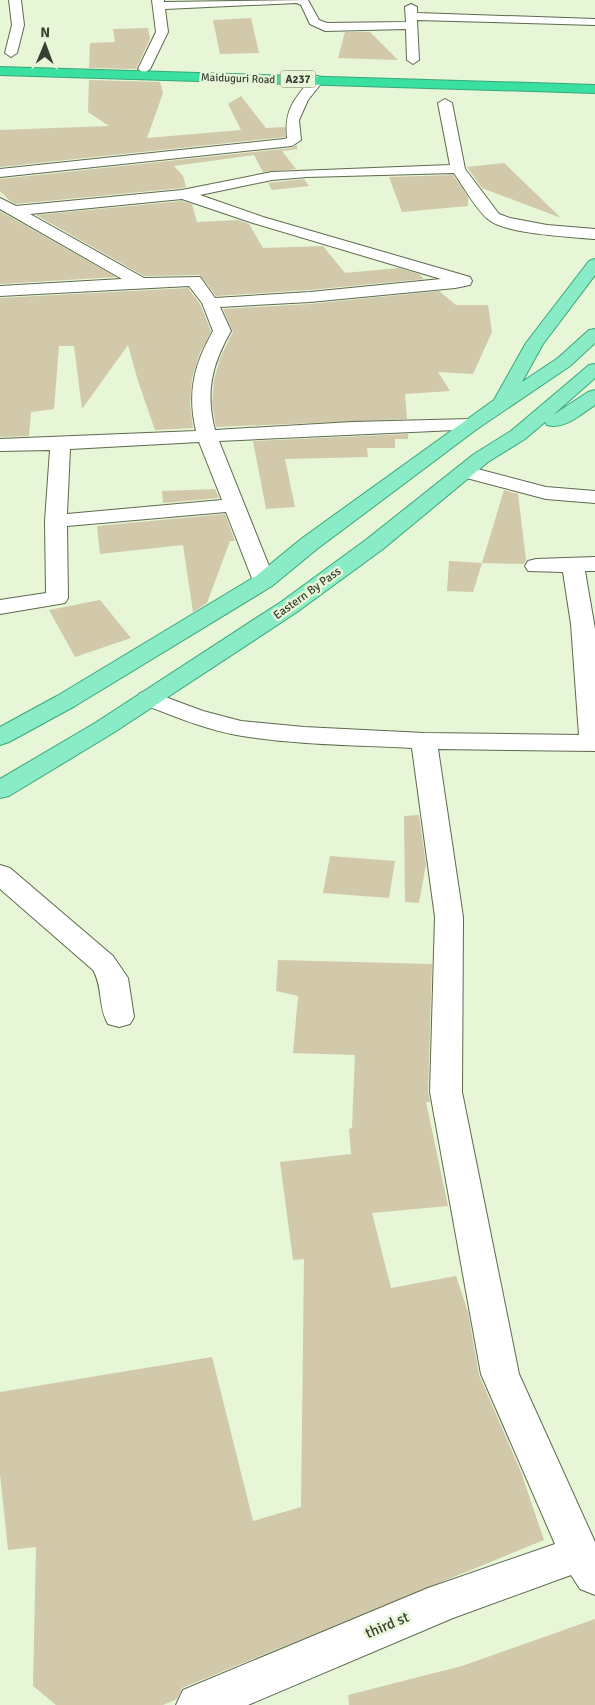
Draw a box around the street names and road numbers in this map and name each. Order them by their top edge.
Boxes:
road number: A237 [280,70,316,88]
street label: Maiduguri Road [201,71,276,86]
street label: Eastern By Pass [270,564,344,623]
street label: third st [362,1608,412,1642]

